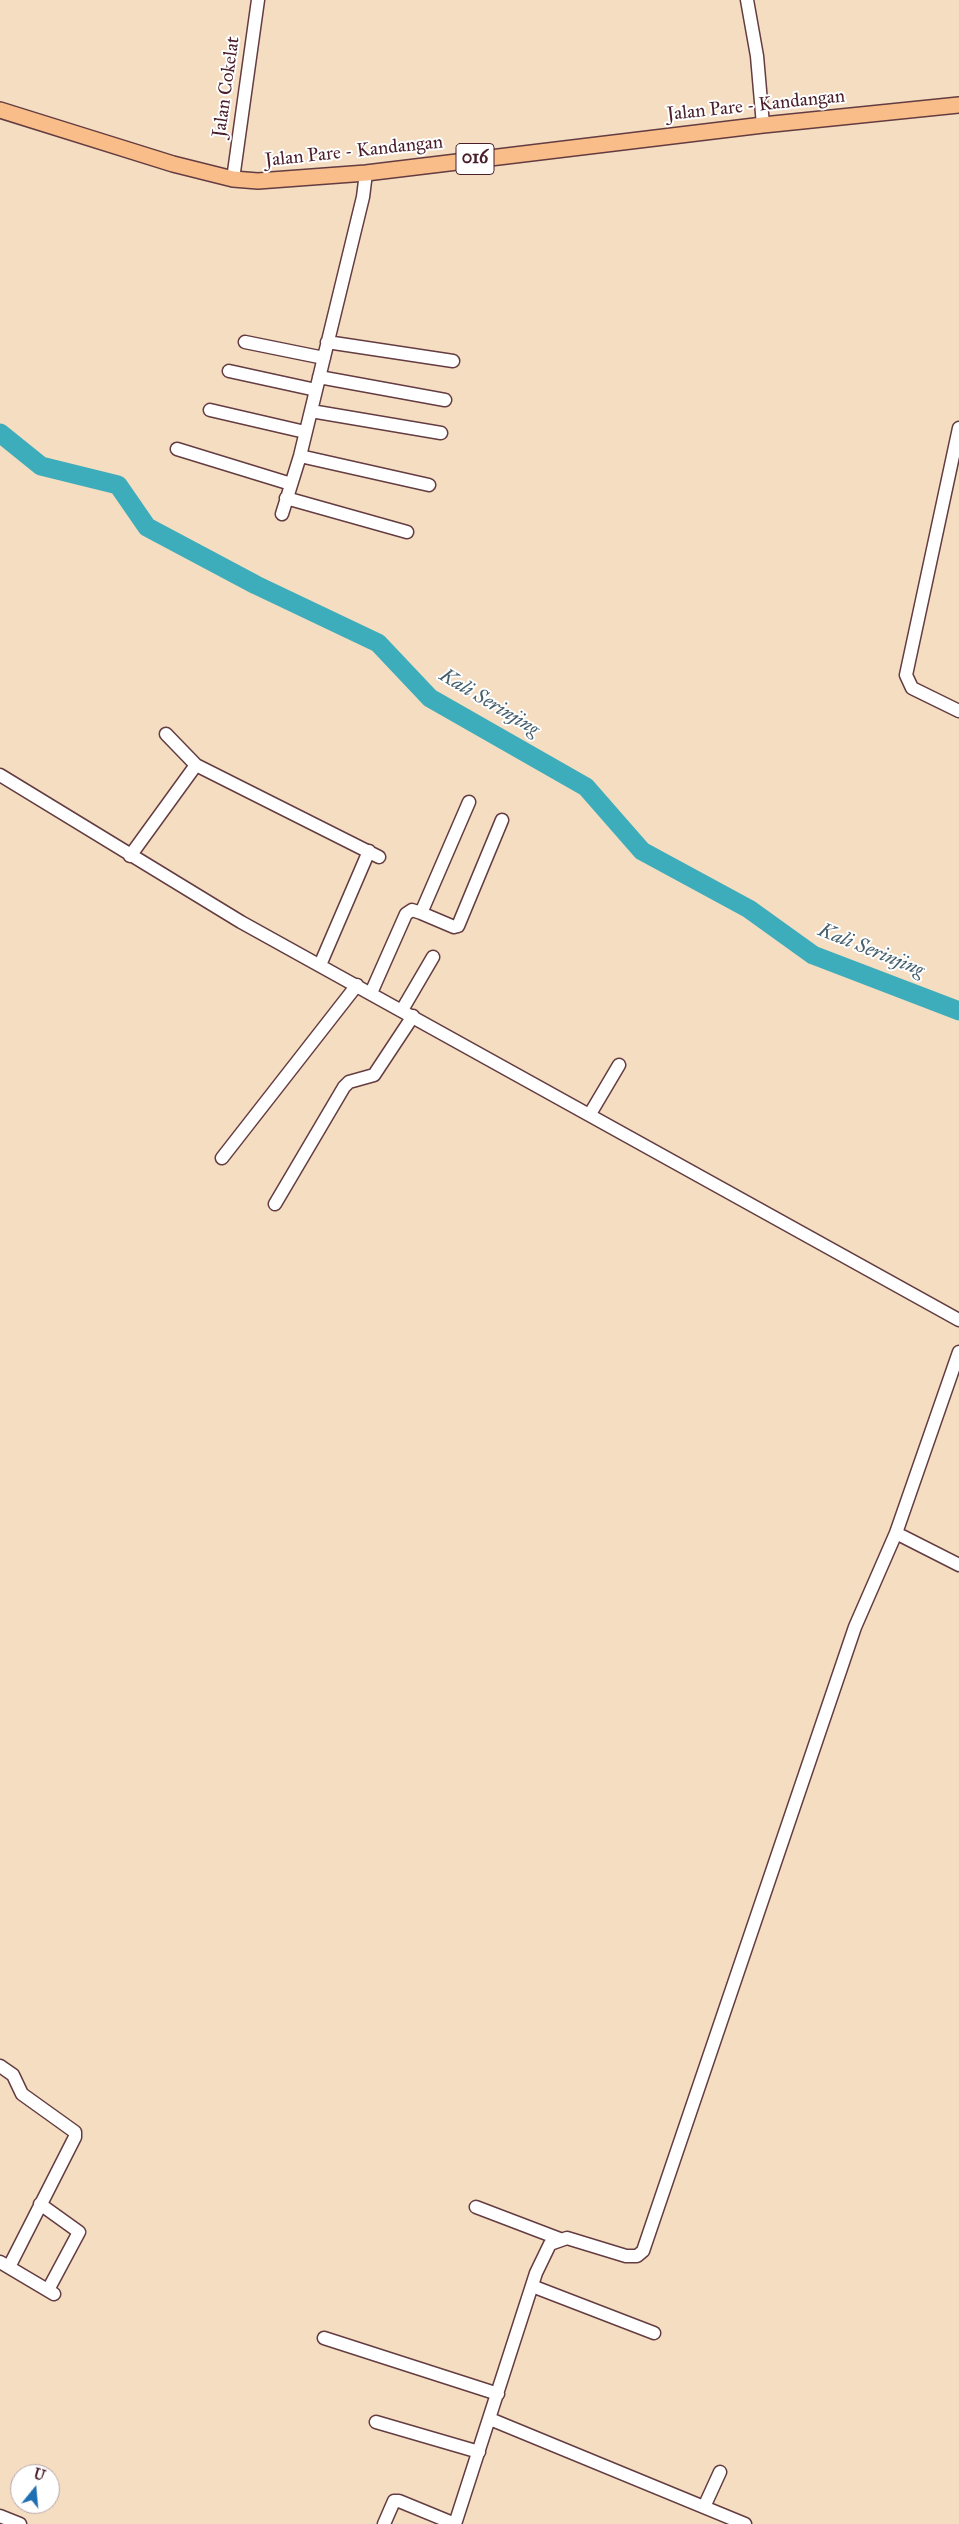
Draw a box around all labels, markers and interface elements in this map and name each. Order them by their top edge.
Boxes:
street label: Jalan Cokelat [209,35,245,139]
street label: Jalan Pare - Kandangan [666,85,846,127]
street label: Jalan Pare - Kandangan [264,131,444,173]
road number: 016 [456,144,494,174]
water label: Kali Serinjing [435,664,543,742]
water label: Kali Serinjing [815,919,927,983]
north arrow [10,2464,60,2514]
text: U [31,2465,47,2485]

